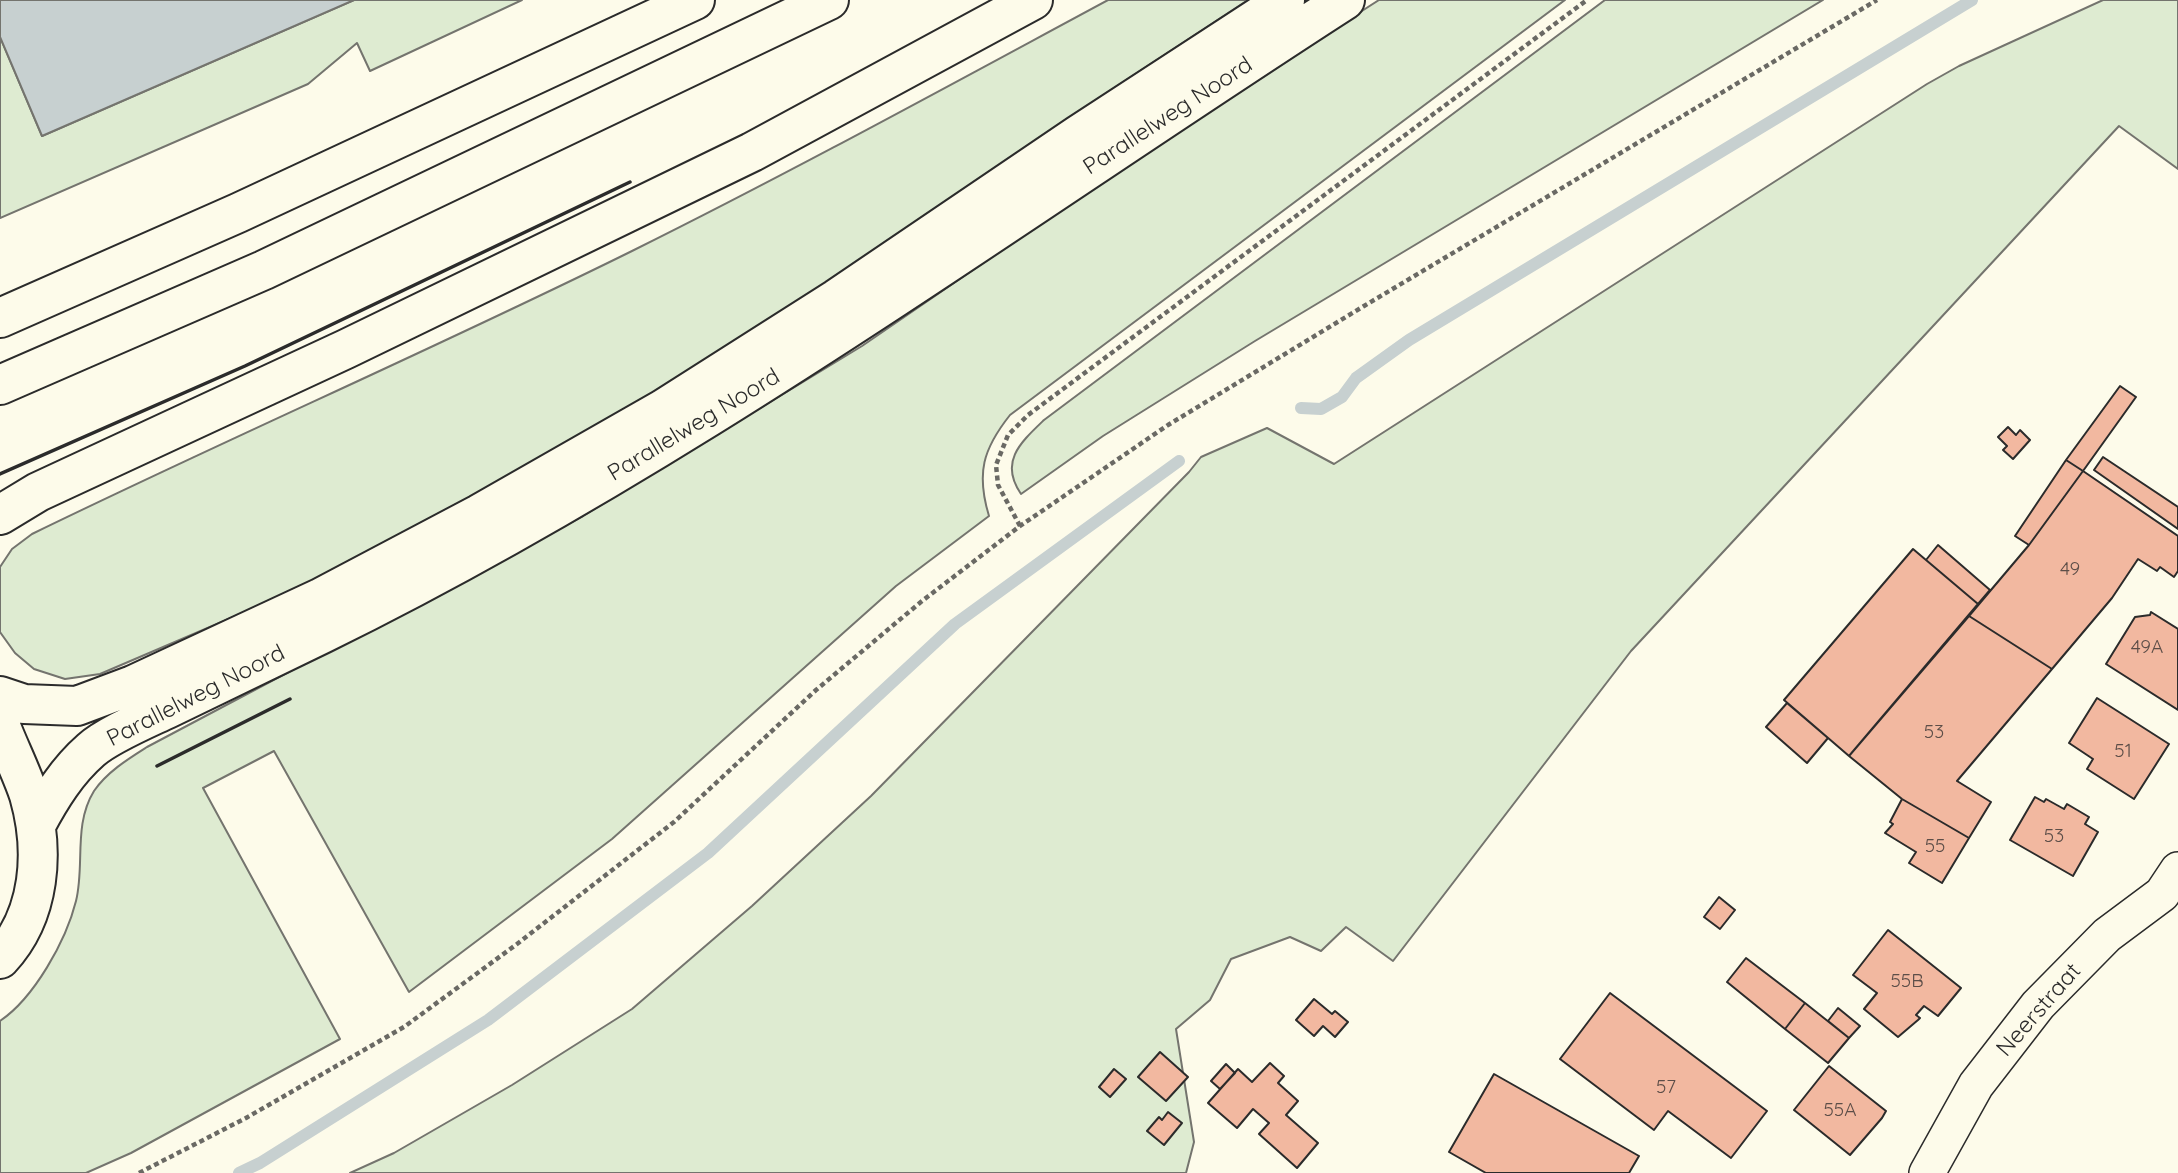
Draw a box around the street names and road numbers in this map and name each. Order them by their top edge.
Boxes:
street label: Parallelweg Noord [1078,51,1258,181]
street label: Parallelweg Noord [603,363,785,487]
street label: Parallelweg Noord [102,639,290,753]
street label: Neerstraat [1991,958,2087,1062]

